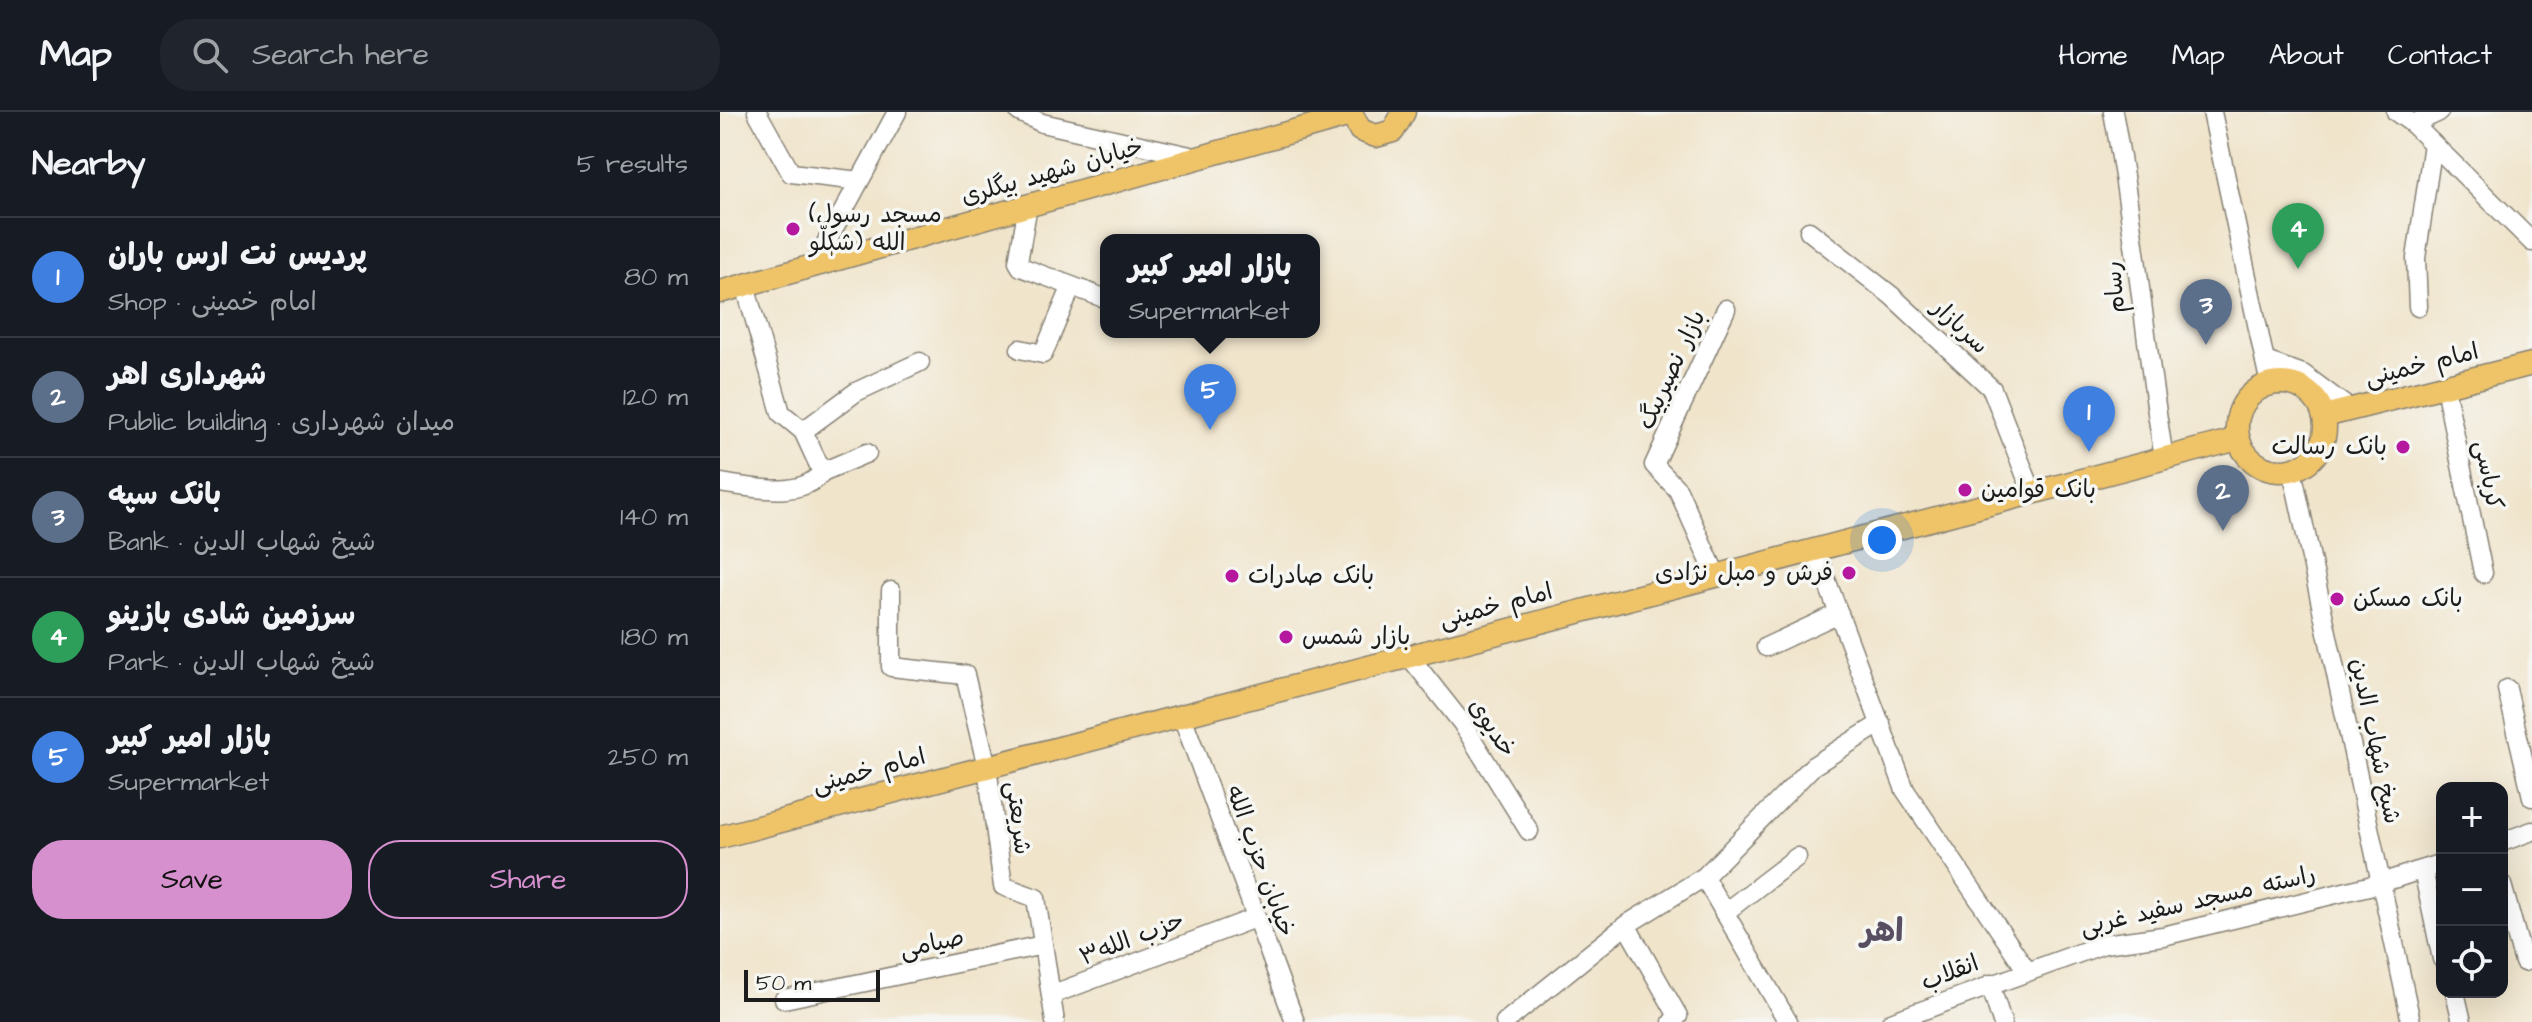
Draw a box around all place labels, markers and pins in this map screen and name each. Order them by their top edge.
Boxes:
place label: (مسجد رسول الله (شکٖلّو [808,198,942,260]
pin: 4 [2272,203,2324,269]
marker: (مسجد رسول الله (شکٖلّو [784,220,802,238]
pin: 3 [2180,279,2232,345]
pin: 5 [1184,364,1236,430]
pin: 1 [2063,386,2115,452]
place label: بانک رسالت [2271,430,2387,464]
marker: بانک رسالت [2394,438,2412,456]
pin: 2 [2197,465,2249,531]
place label: بانک قوامین [1981,473,2096,507]
marker: بانک قوامین [1956,481,1974,499]
place label: فرش و مبل نژادی [1655,556,1833,590]
place label: بانک صادرات [1248,559,1374,593]
marker: فرش و مبل نژادی [1840,564,1858,582]
marker: بانک صادرات [1223,567,1241,585]
place label: بانک مسکن [2353,582,2463,616]
marker: بانک مسکن [2328,590,2346,608]
place label: بازار شمس [1302,620,1410,654]
marker: بازار شمس [1277,628,1295,646]

